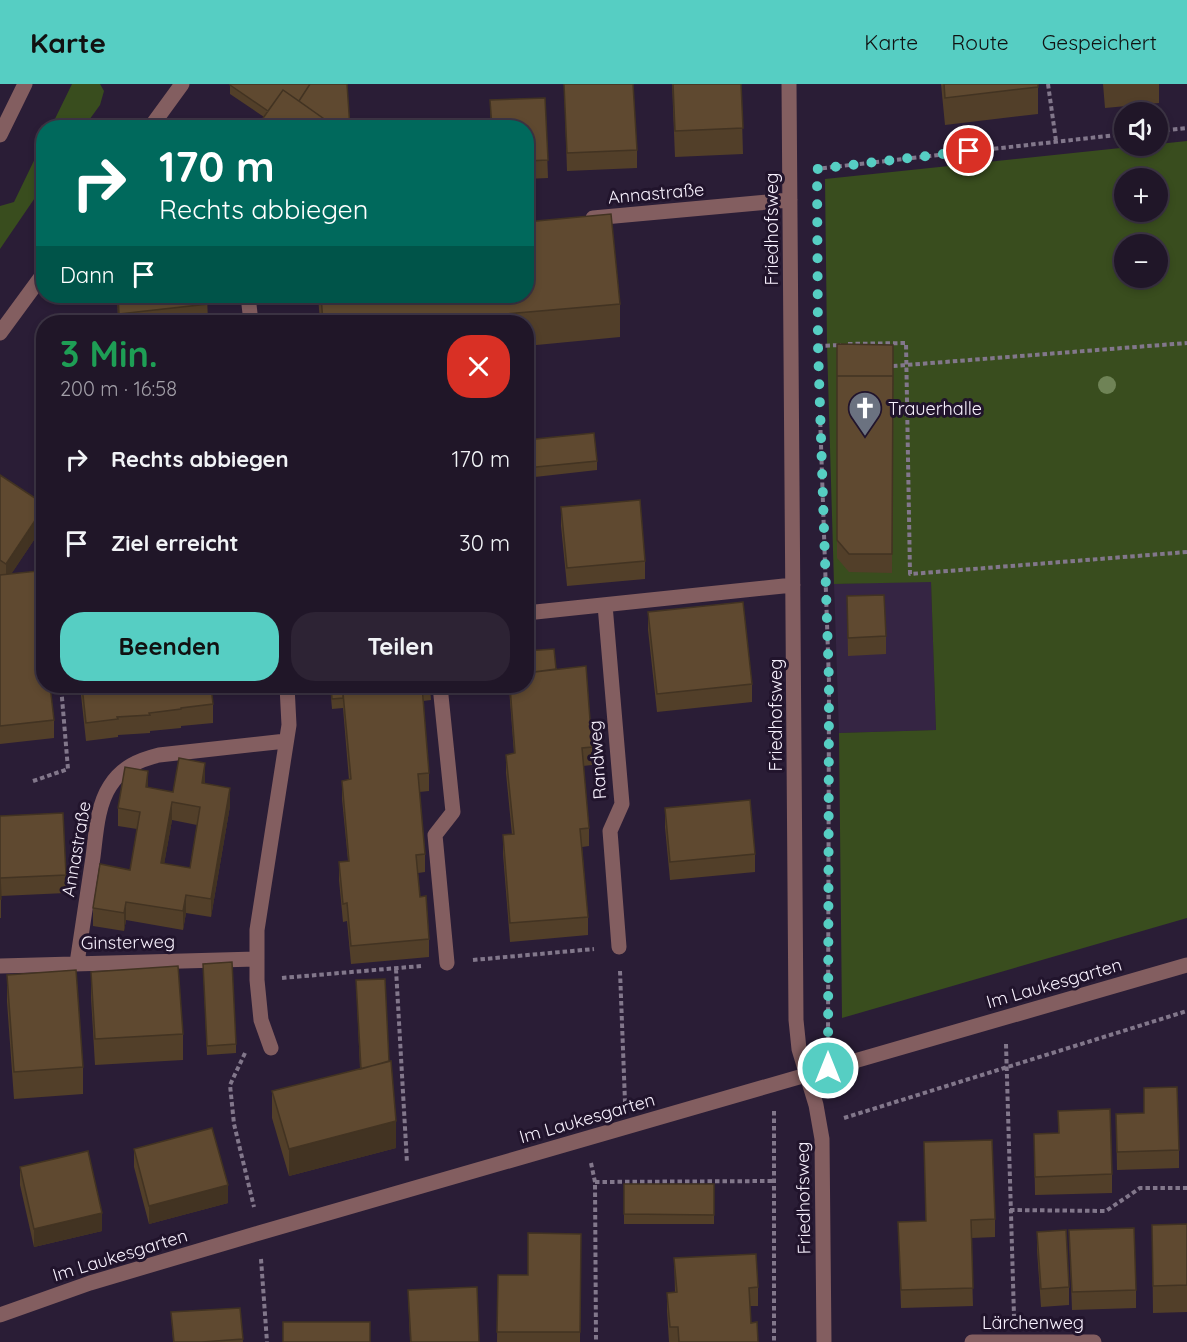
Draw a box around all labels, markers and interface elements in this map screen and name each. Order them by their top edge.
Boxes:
text: Karte [30,25,106,60]
text: Karte [864,29,918,55]
text: Route [951,29,1009,55]
text: Gespeichert [1042,29,1157,55]
map controls [1114,102,1168,288]
button: sound [1114,102,1168,156]
pin [943,125,994,176]
icon: arrive [952,134,985,167]
text: 170 m [159,140,275,193]
icon: right [60,144,138,222]
button: + [1114,168,1168,222]
street label: Friedhofsweg [760,173,783,285]
street label: Annastraße [607,177,705,209]
text: Rechts abbiegen [159,192,368,226]
button: − [1114,234,1168,288]
icon: arrive [127,258,160,291]
text: Dann [60,261,115,289]
text: 3 Min. [60,331,158,376]
button: close [447,335,510,398]
text: 200 m · 16:58 [60,376,177,401]
church icon: Trauerhalle [847,390,883,437]
place label: Trauerhalle [888,397,982,420]
icon: right [60,443,93,476]
text: Rechts abbiegen [111,445,289,473]
text: 170 m [451,445,510,473]
icon: arrive [60,527,93,560]
text: Ziel erreicht [111,529,239,557]
text: 30 m [459,529,510,557]
button: Beenden [60,612,279,681]
button: Teilen [291,612,510,681]
street label: Friedhofsweg [764,659,787,771]
street label: Randweg [583,720,611,800]
street label: Annastraße [56,799,96,899]
street label: Ginsterweg [81,930,175,954]
street label: Im Laukesgarten [984,953,1124,1013]
position arrow [796,1036,860,1100]
street label: Im Laukesgarten [517,1088,657,1148]
street label: Friedhofsweg [791,1141,815,1255]
street label: Im Laukesgarten [50,1224,190,1286]
street label: Lärchenweg [982,1311,1084,1334]

